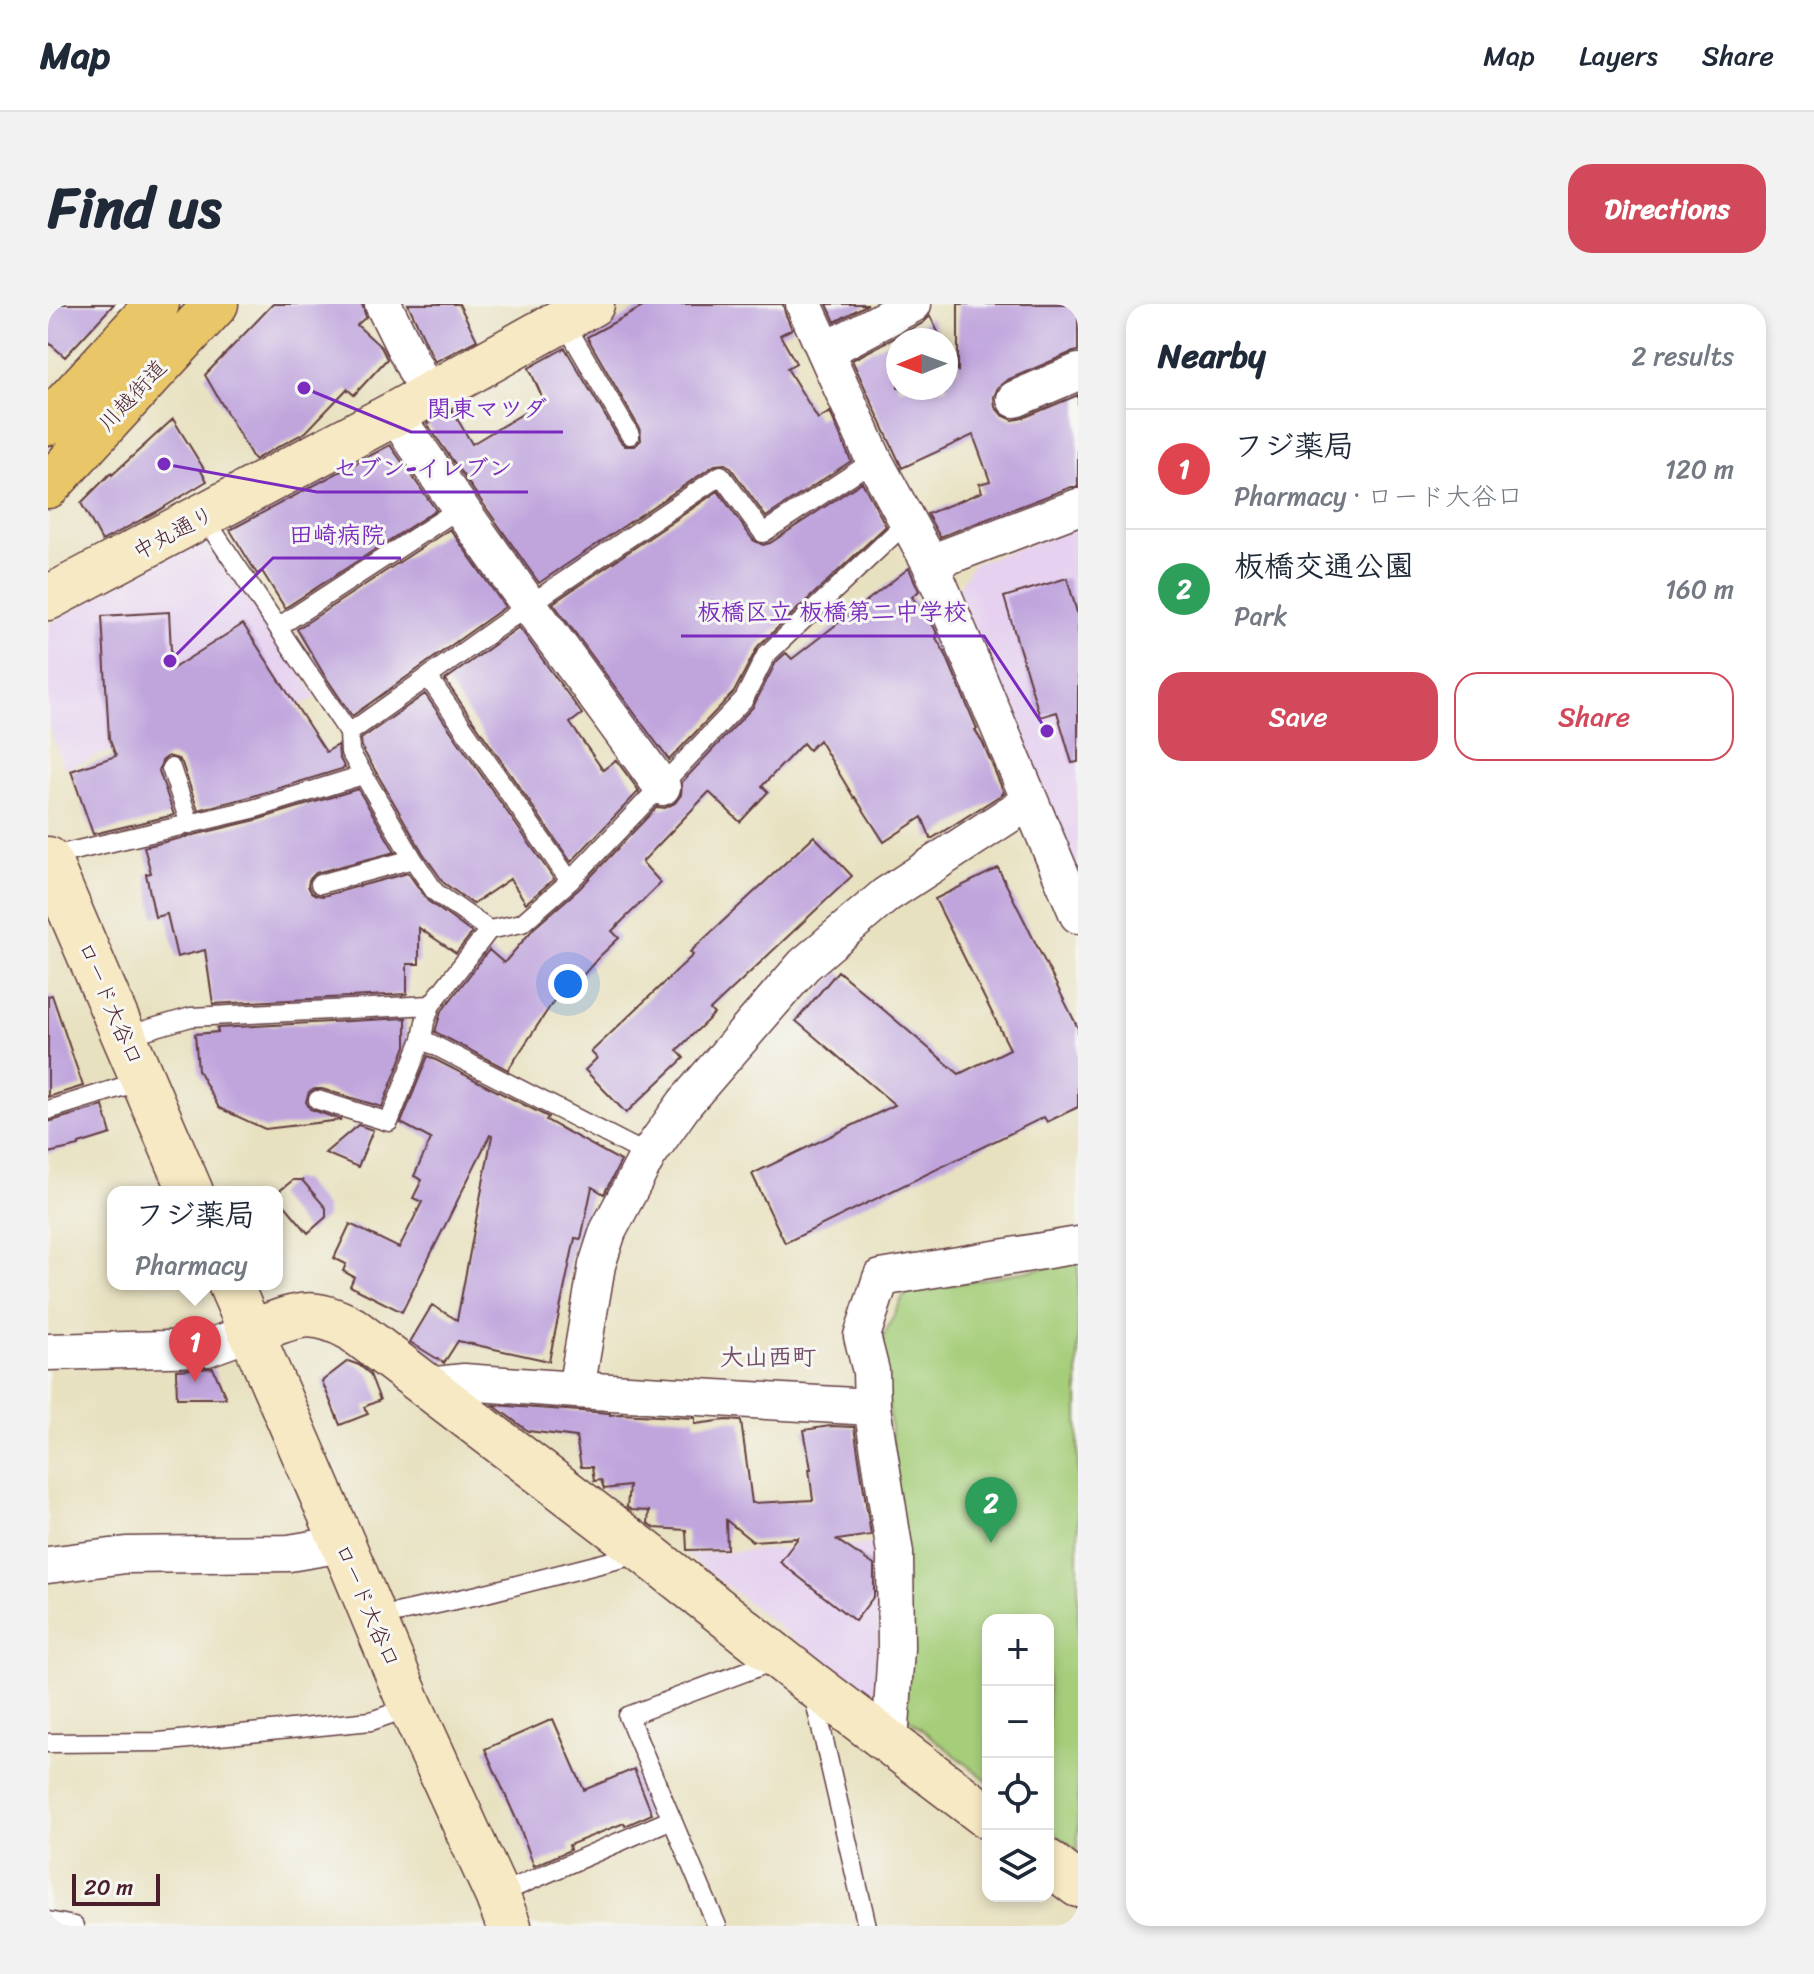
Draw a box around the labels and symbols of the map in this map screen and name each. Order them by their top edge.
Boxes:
north arrow [886,328,958,400]
street label: 川越街道 [88,350,177,441]
callout: 関東マツダ [411,384,563,432]
text: 関東マツダ [427,388,547,430]
callout: セブン-イレブン [317,444,528,492]
text: セブン-イレブン [333,447,513,489]
street label: 中丸通り [125,495,221,570]
callout: 田崎病院 [273,510,401,558]
text: 田崎病院 [289,514,385,556]
callout: 板橋区立 板橋第二中学校 [681,588,984,636]
text: 板橋区立 板橋第二中学校 [697,591,967,633]
street label: ロード大谷口 [67,935,154,1072]
your location [548,964,588,1004]
pin: 1 [169,1316,221,1382]
district label: 大山西町 [720,1336,816,1378]
pin: 2 [965,1477,1017,1543]
street label: ロード大谷口 [324,1537,411,1674]
scale bar [72,1870,160,1906]

